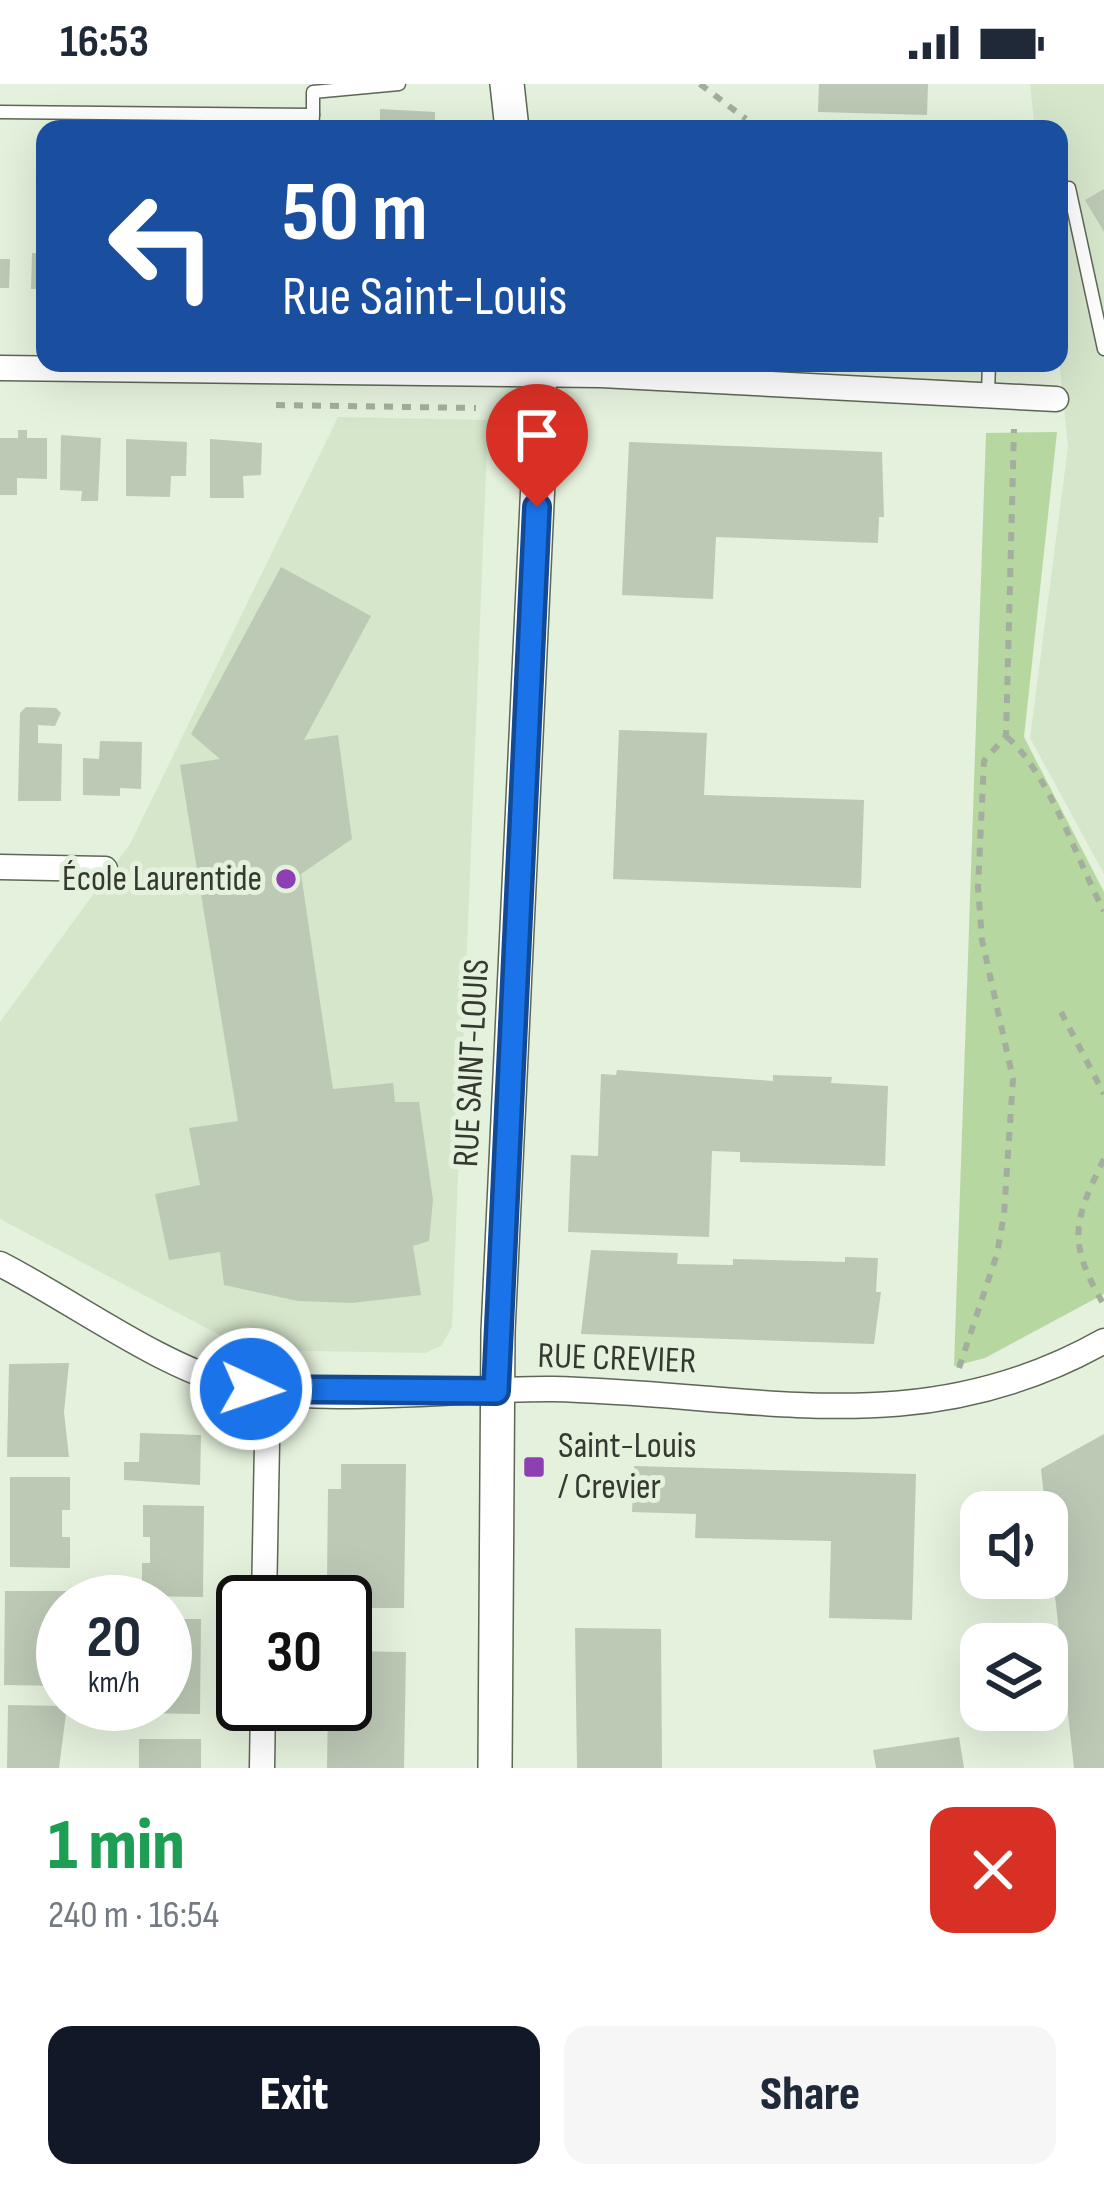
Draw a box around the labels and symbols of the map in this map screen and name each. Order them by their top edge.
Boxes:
pin [486,384,588,507]
place label: École Laurentide [62,858,262,901]
marker: École Laurentide [273,866,299,892]
street label: RUE SAINT-LOUIS [445,958,499,1168]
position arrow [188,1326,314,1452]
street label: RUE CREVIER [537,1335,697,1383]
place label: Saint-Louis / Crevier [558,1425,696,1509]
marker: Saint-Louis / Crevier [521,1454,547,1480]
speed limit sign: 30 [216,1575,372,1731]

